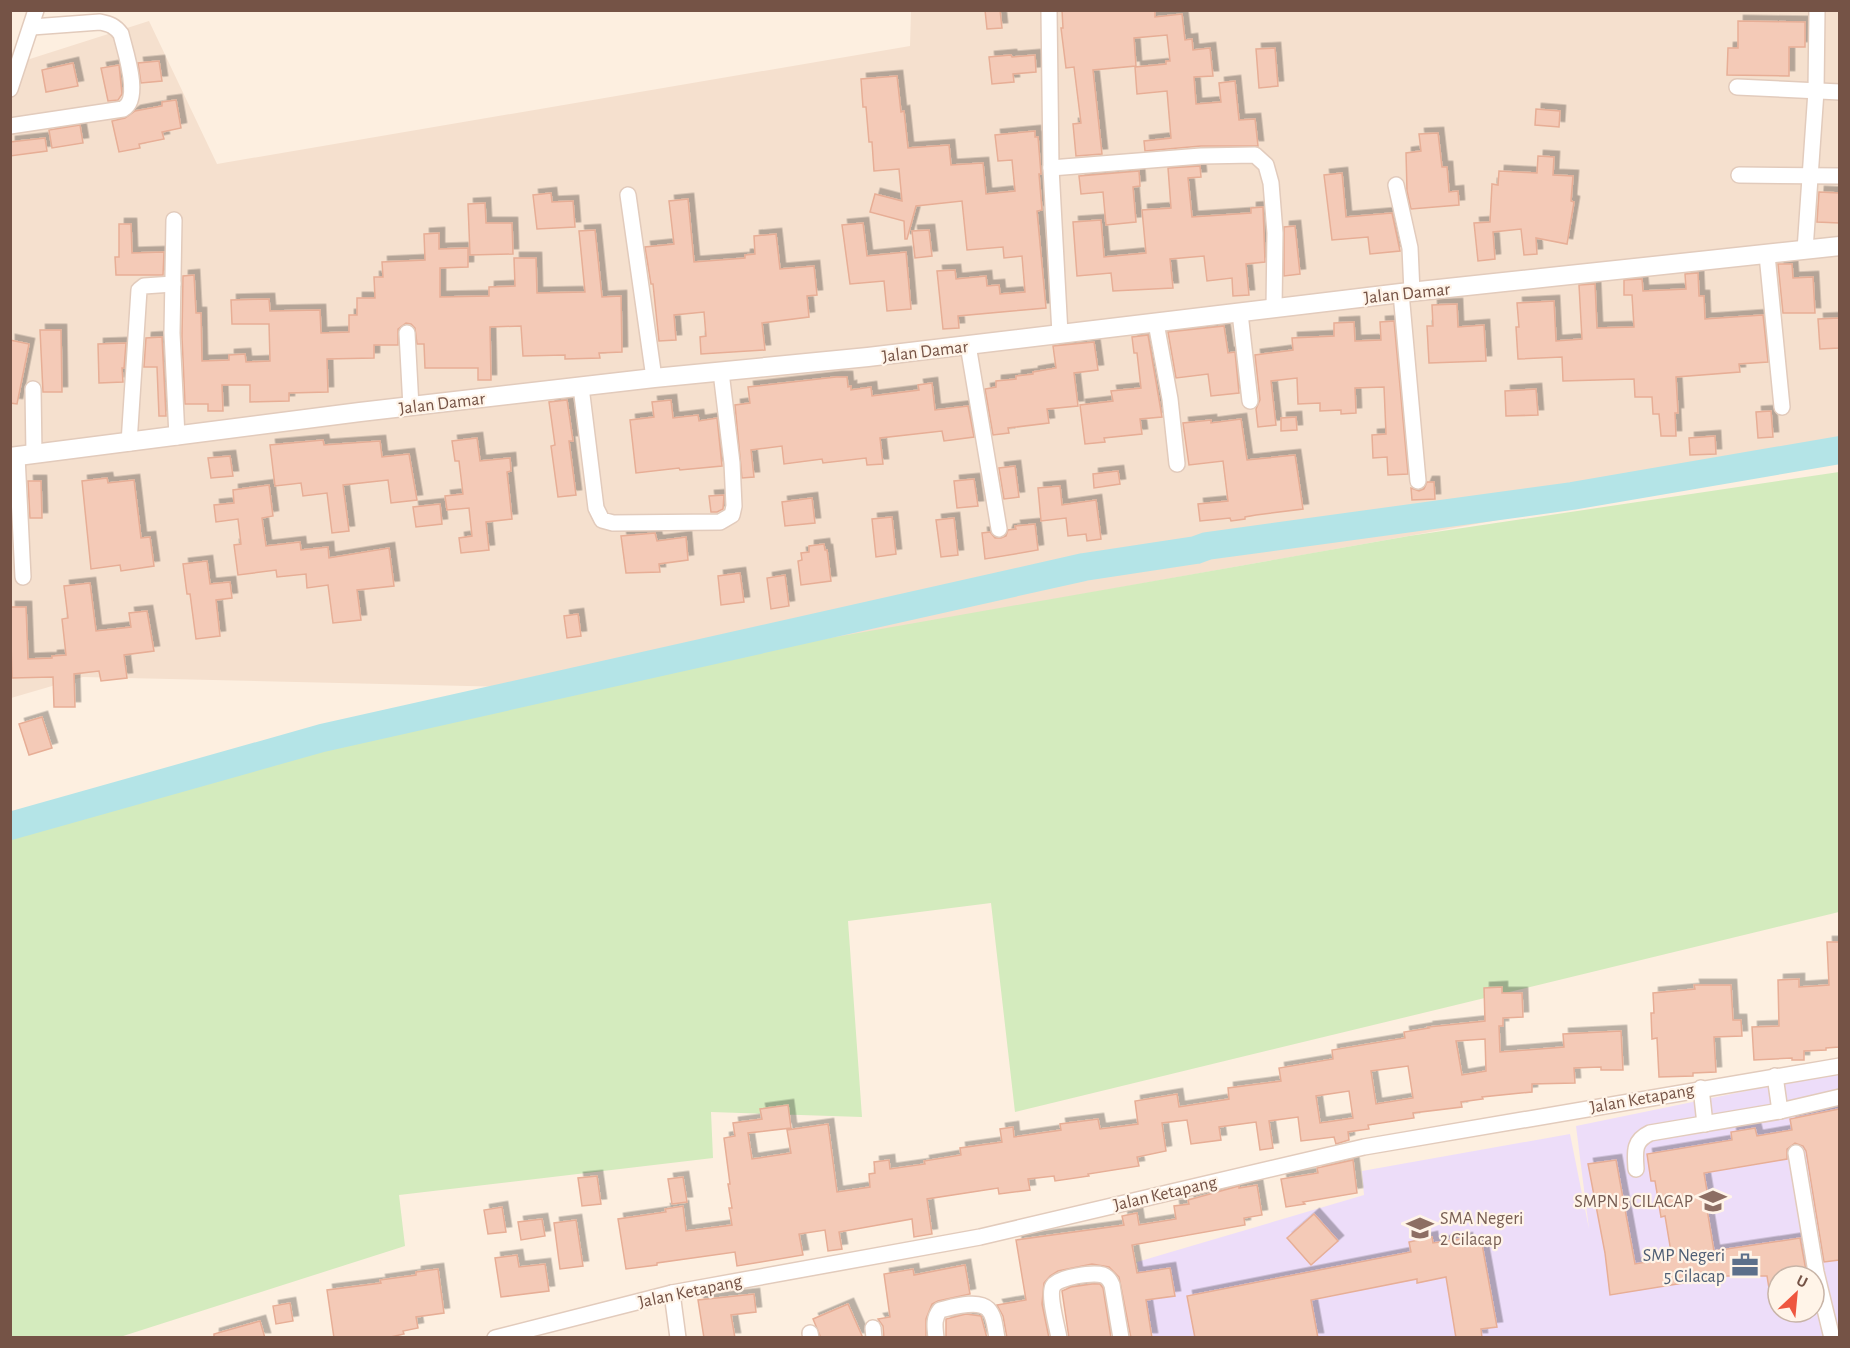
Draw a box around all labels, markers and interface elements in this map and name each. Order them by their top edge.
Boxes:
street label: Jalan Damar [1363,281,1451,307]
street label: Jalan Damar [881,338,969,366]
street label: Jalan Damar [398,390,486,418]
street label: Jalan Ketapang [1589,1081,1696,1117]
street label: Jalan Ketapang [1112,1173,1219,1215]
school or university icon: SMPN 5 CILACAP [1698,1186,1728,1216]
place label: SMPN 5 CILACAP [1574,1193,1693,1211]
place label: SMA Negeri 2 Cilacap [1440,1210,1523,1249]
school or university icon: SMA Negeri 2 Cilacap [1405,1213,1435,1243]
place label: SMP Negeri 5 Cilacap [1643,1247,1725,1286]
office icon: SMP Negeri 5 Cilacap [1730,1250,1760,1280]
north arrow [1766,1264,1826,1324]
street label: Jalan Ketapang [637,1272,744,1312]
text: U [1794,1272,1810,1291]

